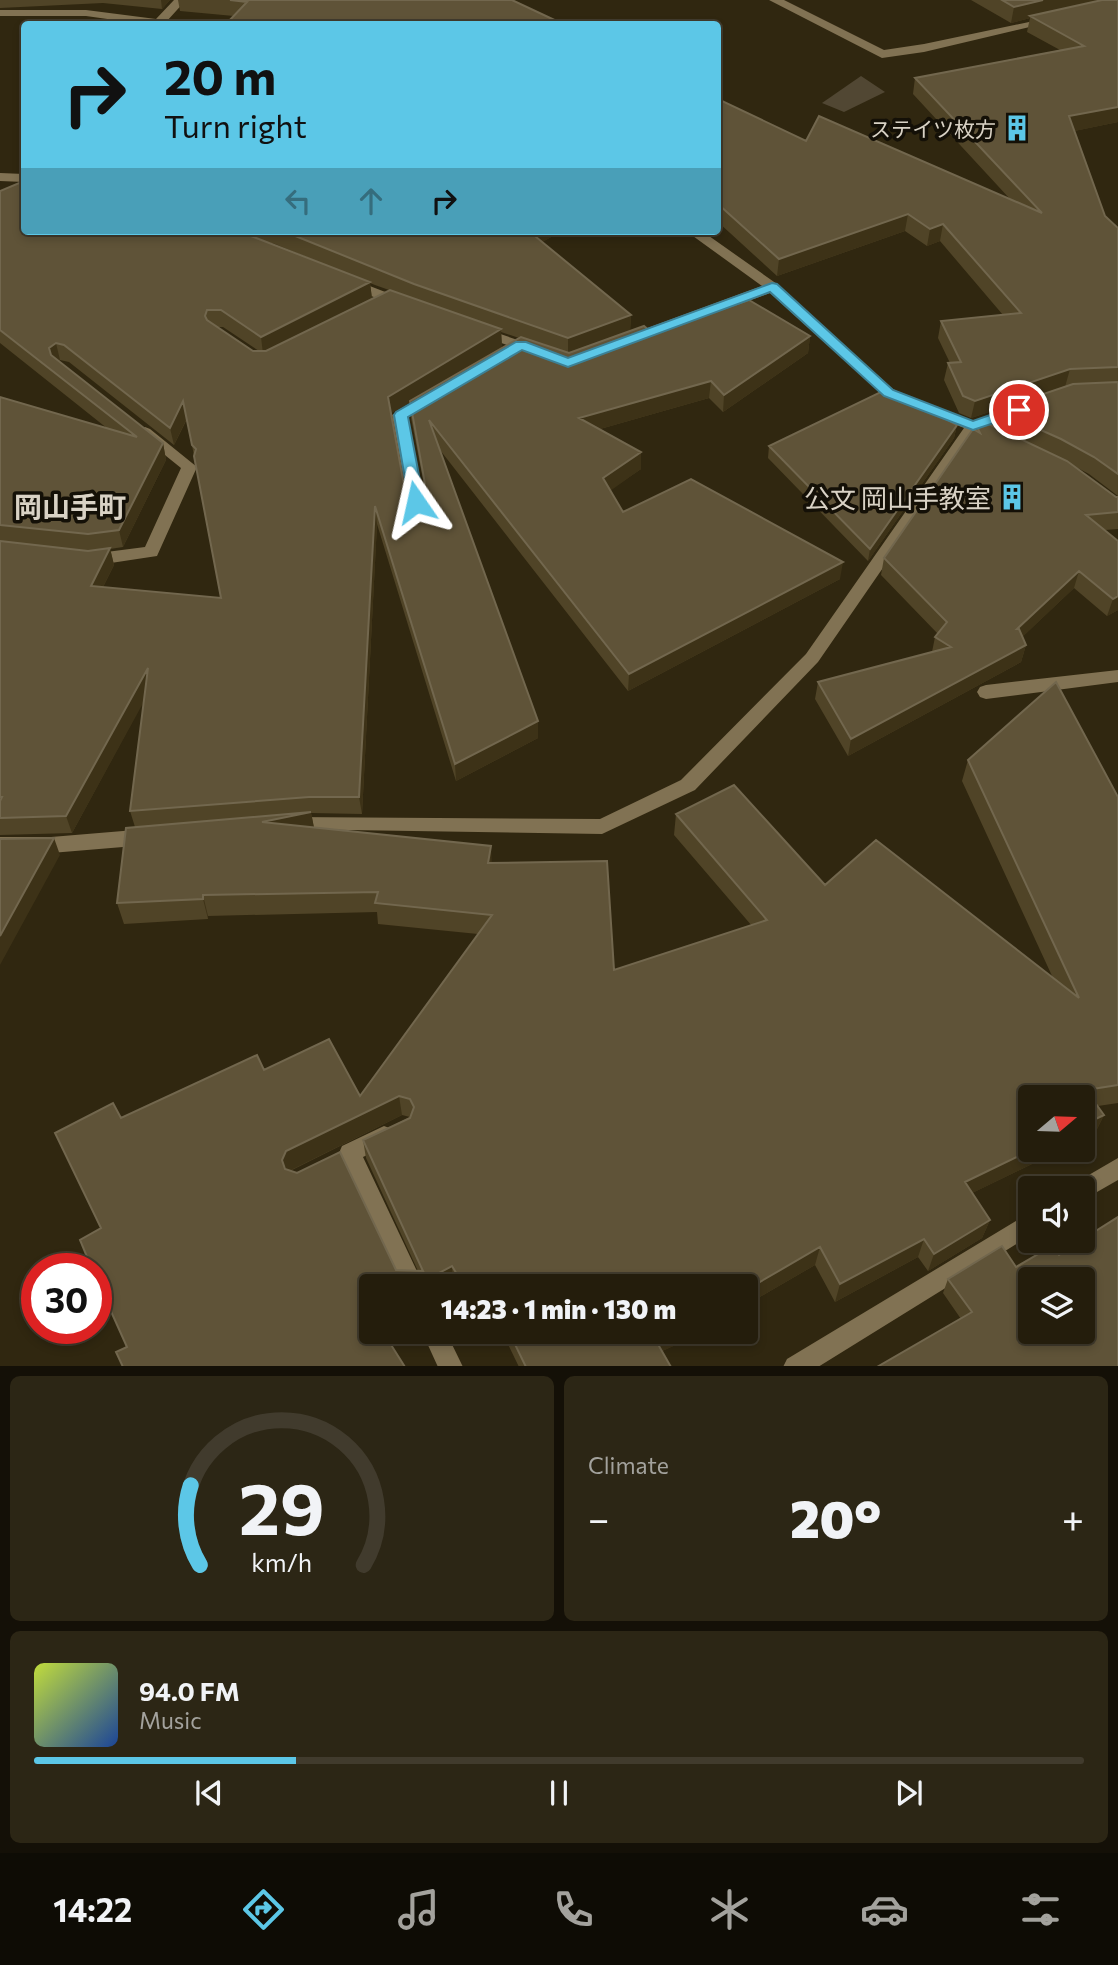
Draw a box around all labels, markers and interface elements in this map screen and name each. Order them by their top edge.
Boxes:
text: 20 m [164,45,276,105]
icon: right [49,49,140,140]
text: Turn right [164,105,307,145]
building icon: ステイツ枚方 [1002,113,1032,143]
place label: ステイツ枚方 [870,116,996,141]
icon: left [279,182,317,220]
icon: ahead [352,182,390,220]
icon: right [425,182,463,220]
pin [989,380,1049,440]
icon: arrive [1000,391,1038,429]
position arrow [379,465,453,539]
place label: 公文 岡山手教室 [804,482,991,513]
building icon: 公文 岡山手教室 [997,482,1027,512]
district label: 岡山手町 [14,489,126,523]
north arrow [1018,1085,1096,1162]
map controls [1018,1085,1095,1344]
button: sound [1018,1176,1095,1253]
speed limit sign: 30 [21,1253,112,1344]
button: layers [1018,1267,1095,1344]
text: 14:23 · 1 min · 130 m [441,1293,676,1324]
text: Climate [588,1451,669,1479]
text: 29 [239,1461,325,1550]
text: 20° [790,1485,881,1549]
text: − [588,1494,610,1541]
text: + [1062,1494,1084,1541]
text: km/h [252,1546,312,1576]
text: 94.0 FM [139,1675,240,1706]
text: Music [139,1706,202,1734]
icon: previous [190,1774,228,1812]
icon: pause [540,1774,578,1812]
icon: next [890,1774,928,1812]
icon: directions [239,1885,288,1934]
icon: music [394,1885,443,1934]
icon: phone [549,1885,598,1934]
icon: climate [705,1885,754,1934]
icon: car [860,1885,909,1934]
icon: filters [1016,1885,1065,1934]
text: 14:22 [53,1889,132,1929]

